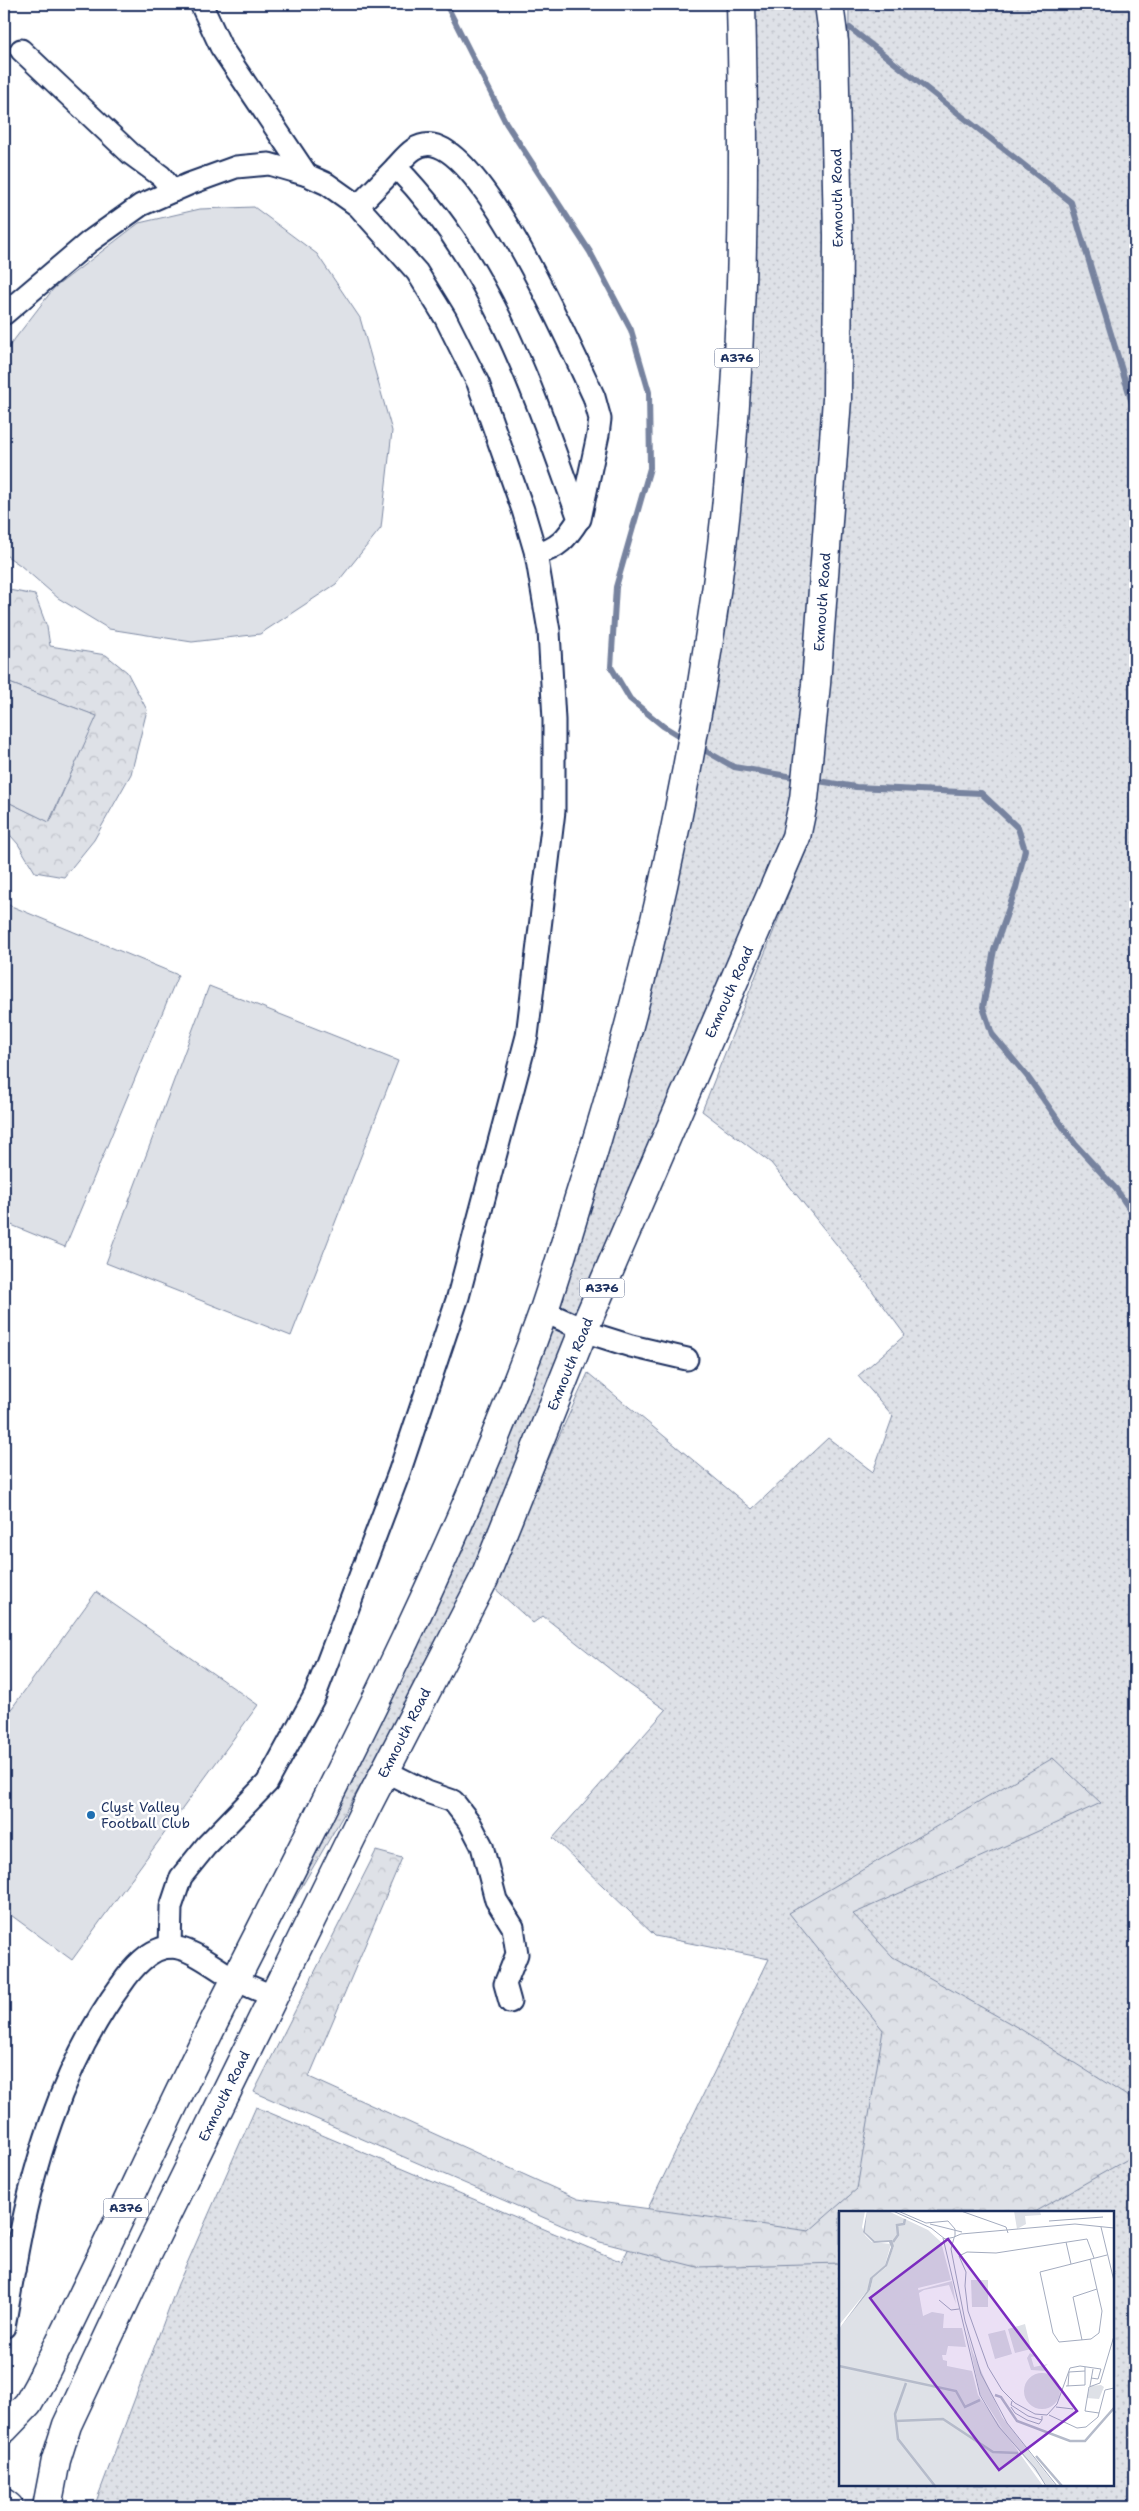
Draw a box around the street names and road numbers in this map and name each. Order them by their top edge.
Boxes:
street label: Exmouth Road [827,148,847,248]
road number: A376 [714,348,760,368]
street label: Exmouth Road [810,552,834,652]
street label: Exmouth Road [701,943,757,1041]
road number: A376 [580,1278,624,1298]
street label: Exmouth Road [543,1315,597,1413]
street label: Exmouth Road [374,1685,435,1781]
street label: Exmouth Road [194,2047,254,2144]
road number: A376 [104,2198,148,2218]

